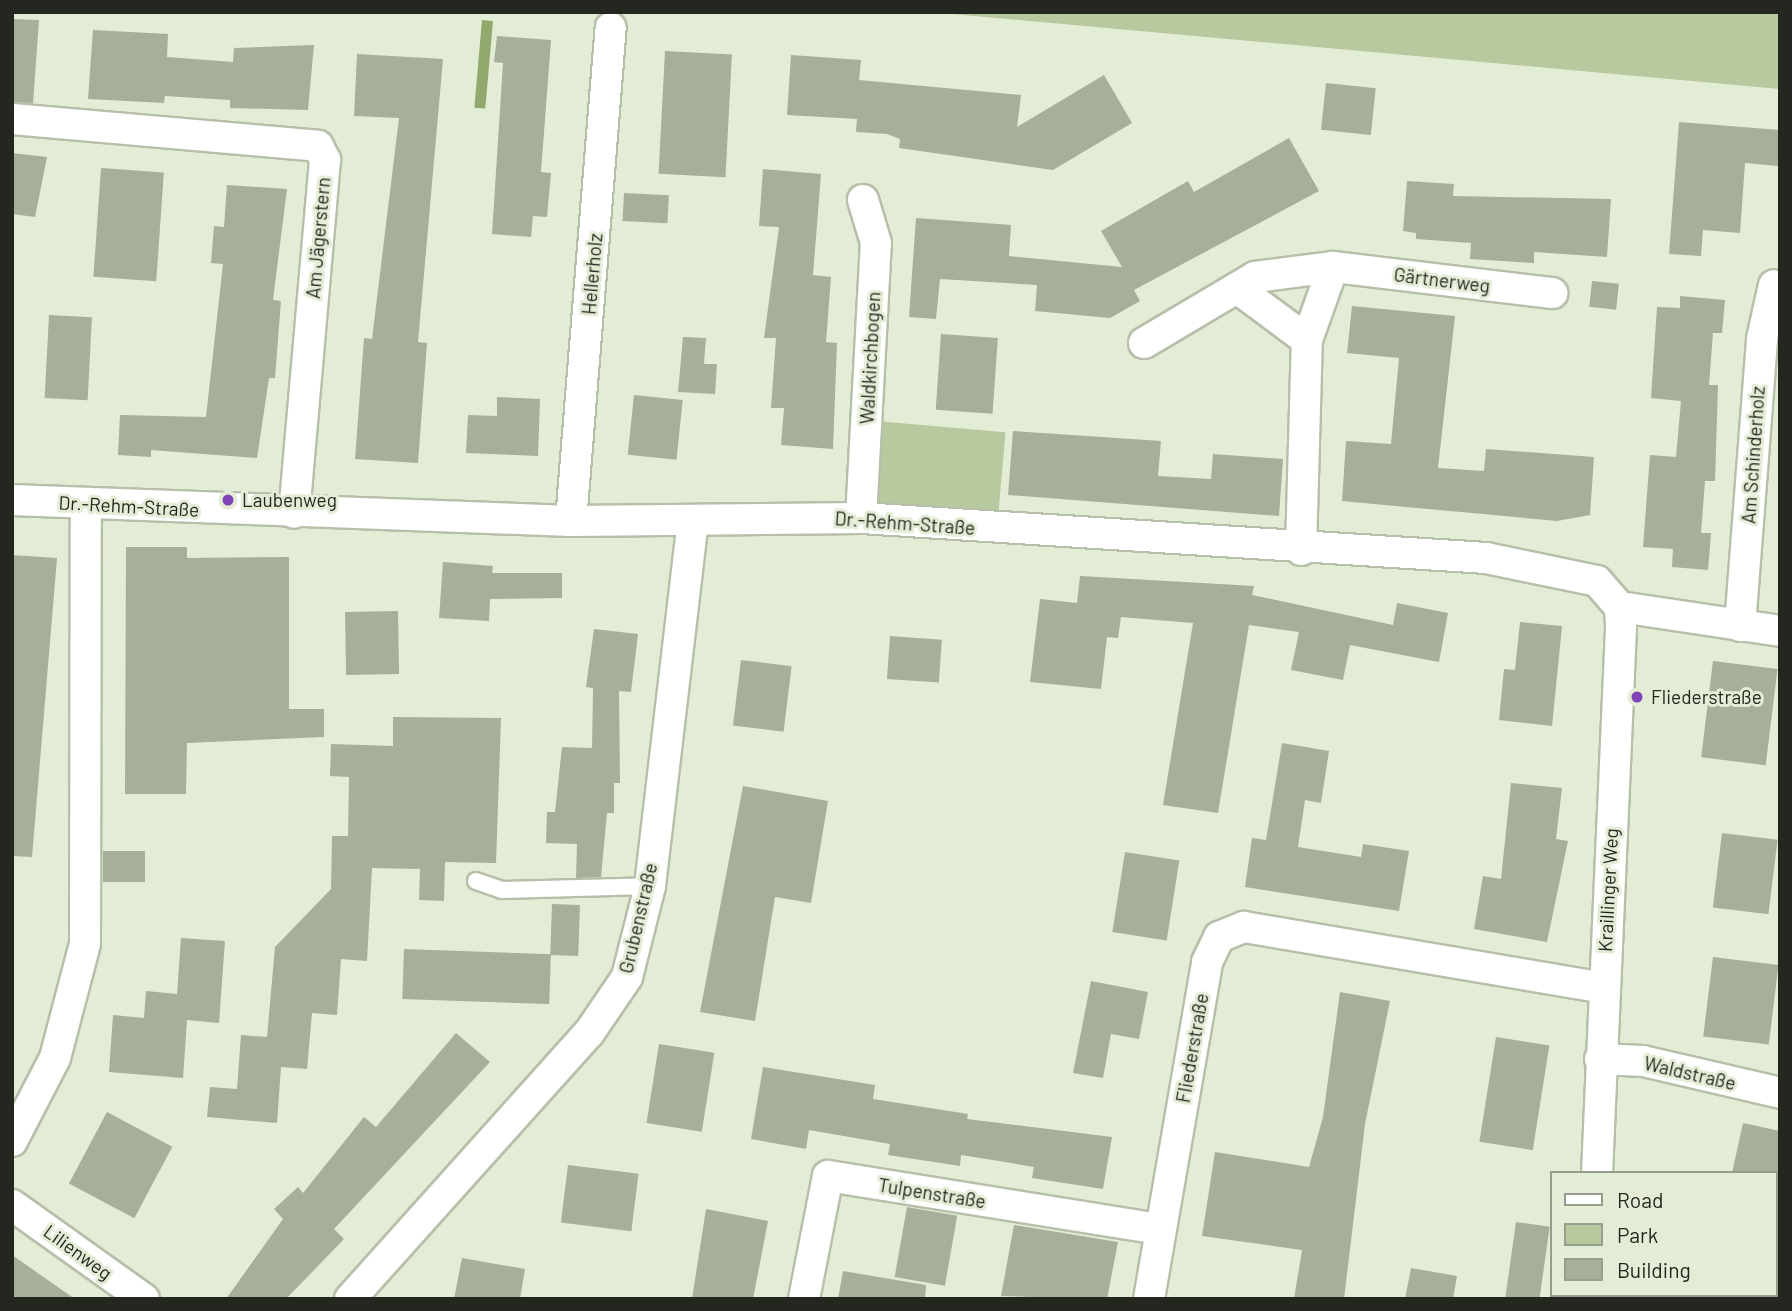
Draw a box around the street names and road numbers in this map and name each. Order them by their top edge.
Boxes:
street label: Am Jägerstern [301,176,335,300]
street label: Hellerholz [577,232,607,316]
street label: Gärtnerweg [1393,263,1491,297]
street label: Waldkirchbogen [855,291,885,425]
street label: Am Schinderholz [1737,385,1769,525]
street label: Dr.-Rehm-Straße [58,491,200,521]
street label: Dr.-Rehm-Straße [834,507,976,539]
street label: Kraillinger Weg [1593,828,1623,952]
street label: Grubenstraße [614,861,662,975]
street label: Fliederstraße [1171,991,1213,1105]
street label: Waldstraße [1642,1051,1738,1095]
street label: Tulpenstraße [877,1173,987,1213]
street label: Lilienweg [39,1220,117,1284]

